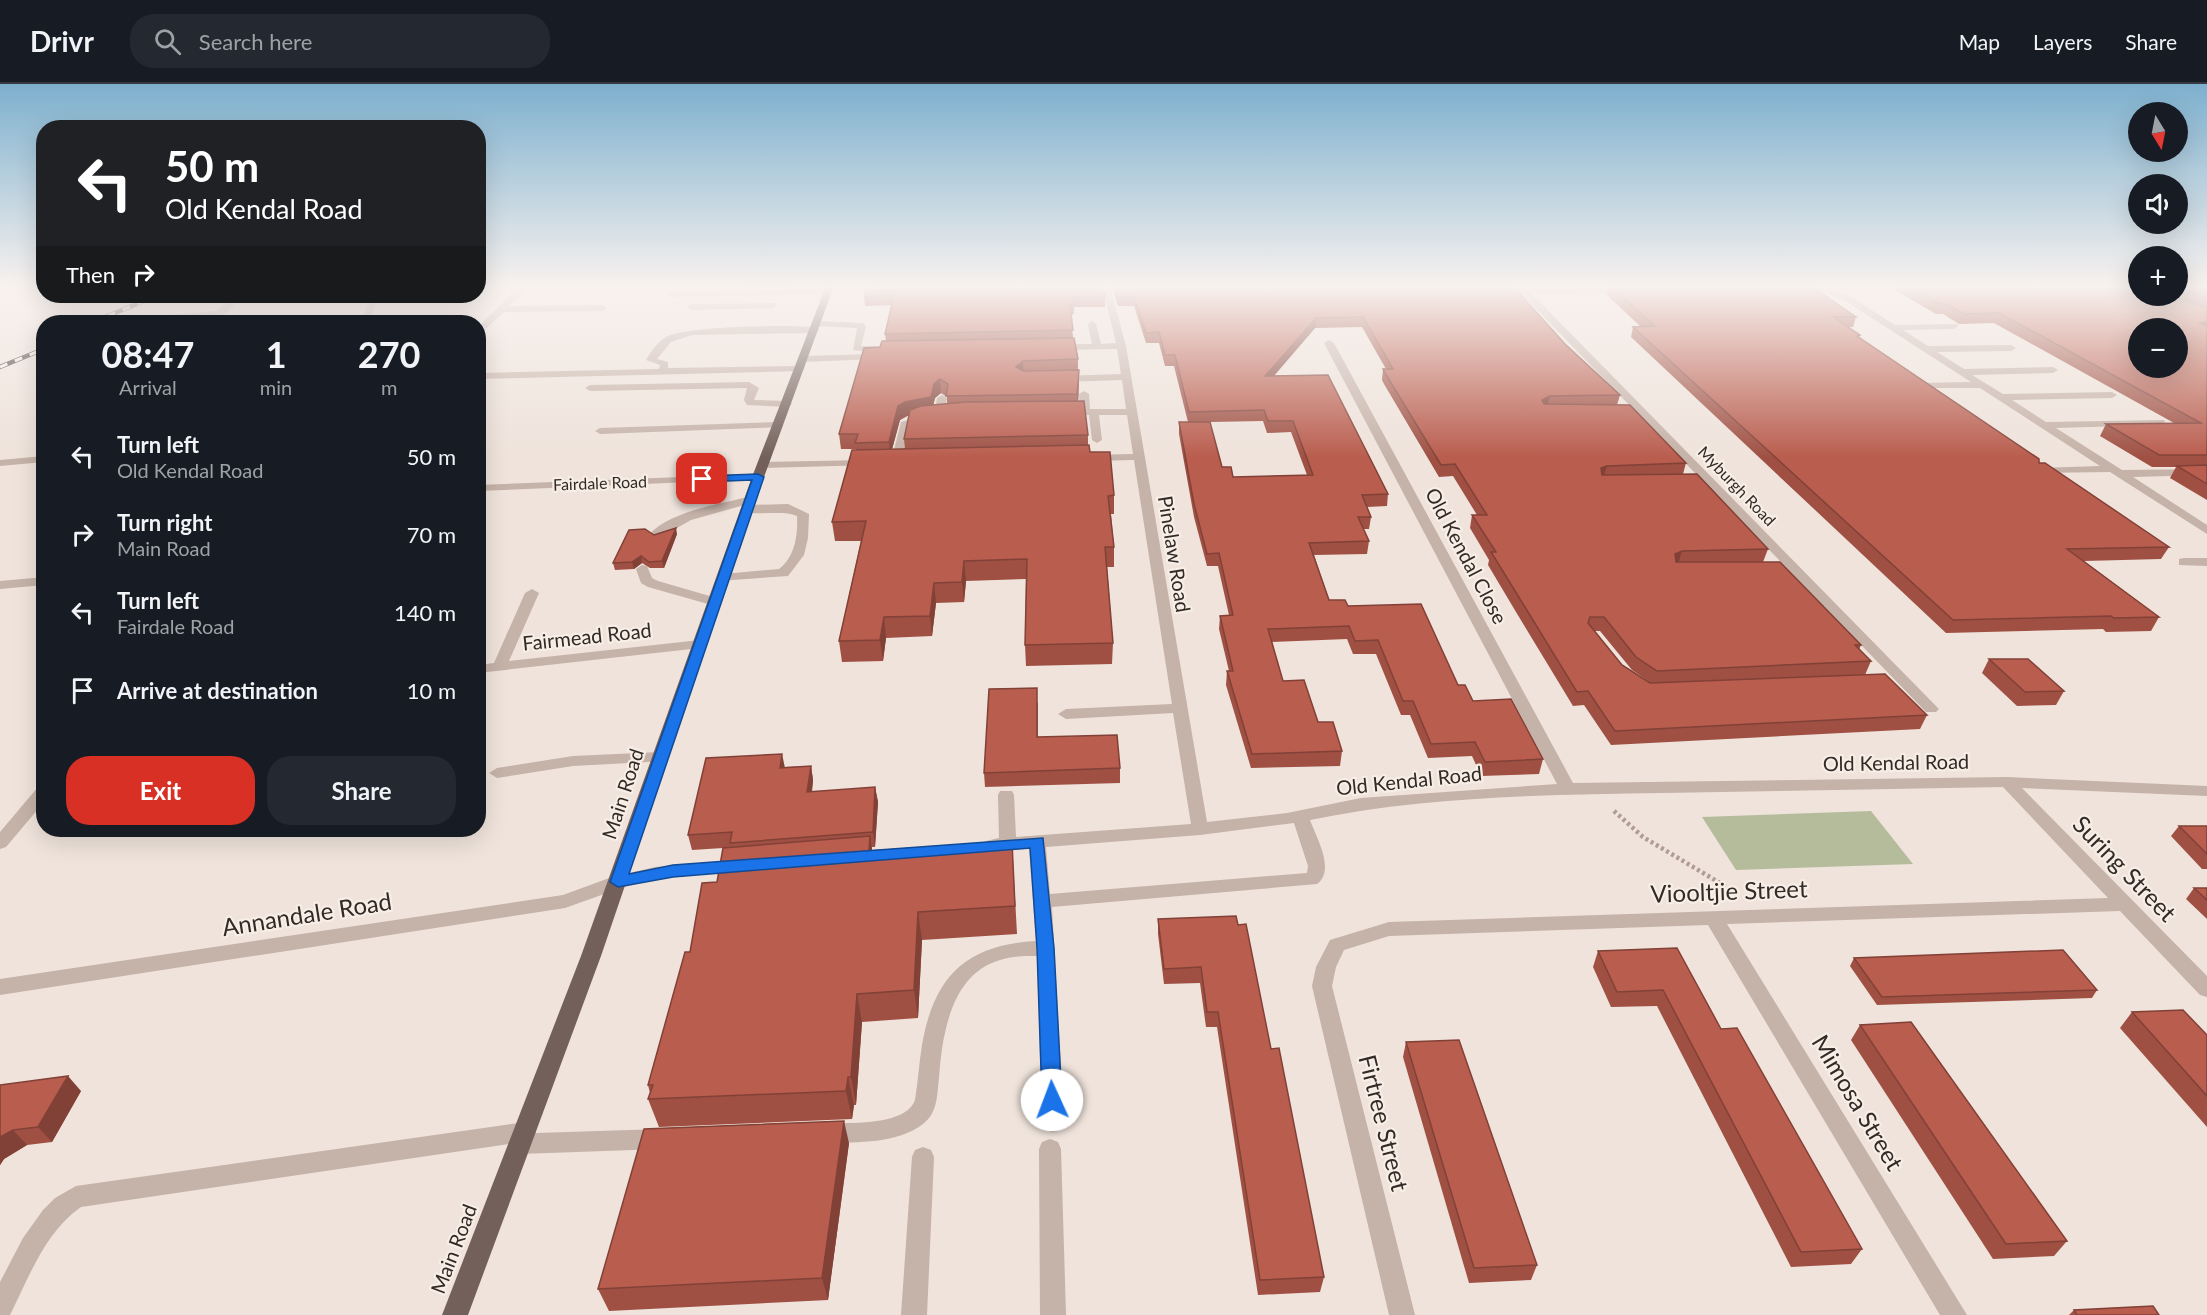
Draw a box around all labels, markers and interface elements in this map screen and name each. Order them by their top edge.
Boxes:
search box [130,14,550,68]
text: Drivr [30,24,94,58]
icon: search [151,25,184,58]
text: Search here [199,28,312,55]
text: Map [1959,29,2000,54]
text: Layers [2033,29,2092,54]
text: Share [2125,29,2177,54]
north arrow [2128,102,2188,162]
map controls [2128,102,2188,378]
text: 50 m [165,141,259,191]
icon: left [66,144,144,222]
button: sound [2128,174,2188,234]
text: Old Kendal Road [165,192,363,225]
button: + [2128,246,2188,306]
icon: right [127,258,160,291]
text: Then [66,261,115,288]
button: − [2128,318,2188,378]
text: 08:47 [102,332,194,376]
text: 1 [266,332,287,376]
text: 270 [358,332,420,376]
text: Arrival [119,375,177,399]
text: min [260,375,292,399]
text: m [381,375,397,399]
text: Turn left [117,431,199,458]
icon: left [66,440,99,473]
street label: Myburgh Road [1695,442,1780,529]
text: 50 m [407,443,456,470]
pin [676,453,727,504]
text: Old Kendal Road [117,458,263,482]
icon: arrive [685,462,718,495]
street label: Fairdale Road [553,471,647,494]
street label: Old Kendal Close [1421,483,1513,628]
street label: Pinelaw Road [1154,494,1196,614]
text: Turn right [117,509,212,536]
icon: right [66,518,99,551]
text: 70 m [407,521,456,548]
text: Main Road [117,536,211,560]
text: Turn left [117,587,199,614]
icon: left [66,596,99,629]
text: 140 m [394,599,456,626]
text: Fairdale Road [117,614,234,638]
street label: Fairmead Road [521,617,653,655]
icon: arrive [66,674,99,707]
text: Arrive at destination [117,677,318,704]
text: 10 m [407,677,456,704]
street label: Main Road [596,745,648,842]
street label: Old Kendal Road [1823,749,1969,775]
button: Exit [66,756,255,825]
button: Share [267,756,456,825]
street label: Old Kendal Road [1335,760,1483,800]
street label: Suring Street [2067,809,2183,927]
street label: Viooltjie Street [1650,873,1808,908]
street label: Annandale Road [220,886,394,941]
street label: Mimosa Street [1806,1029,1910,1176]
street label: Firtree Street [1354,1051,1415,1194]
position arrow [1020,1068,1084,1132]
street label: Main Road [425,1201,481,1297]

